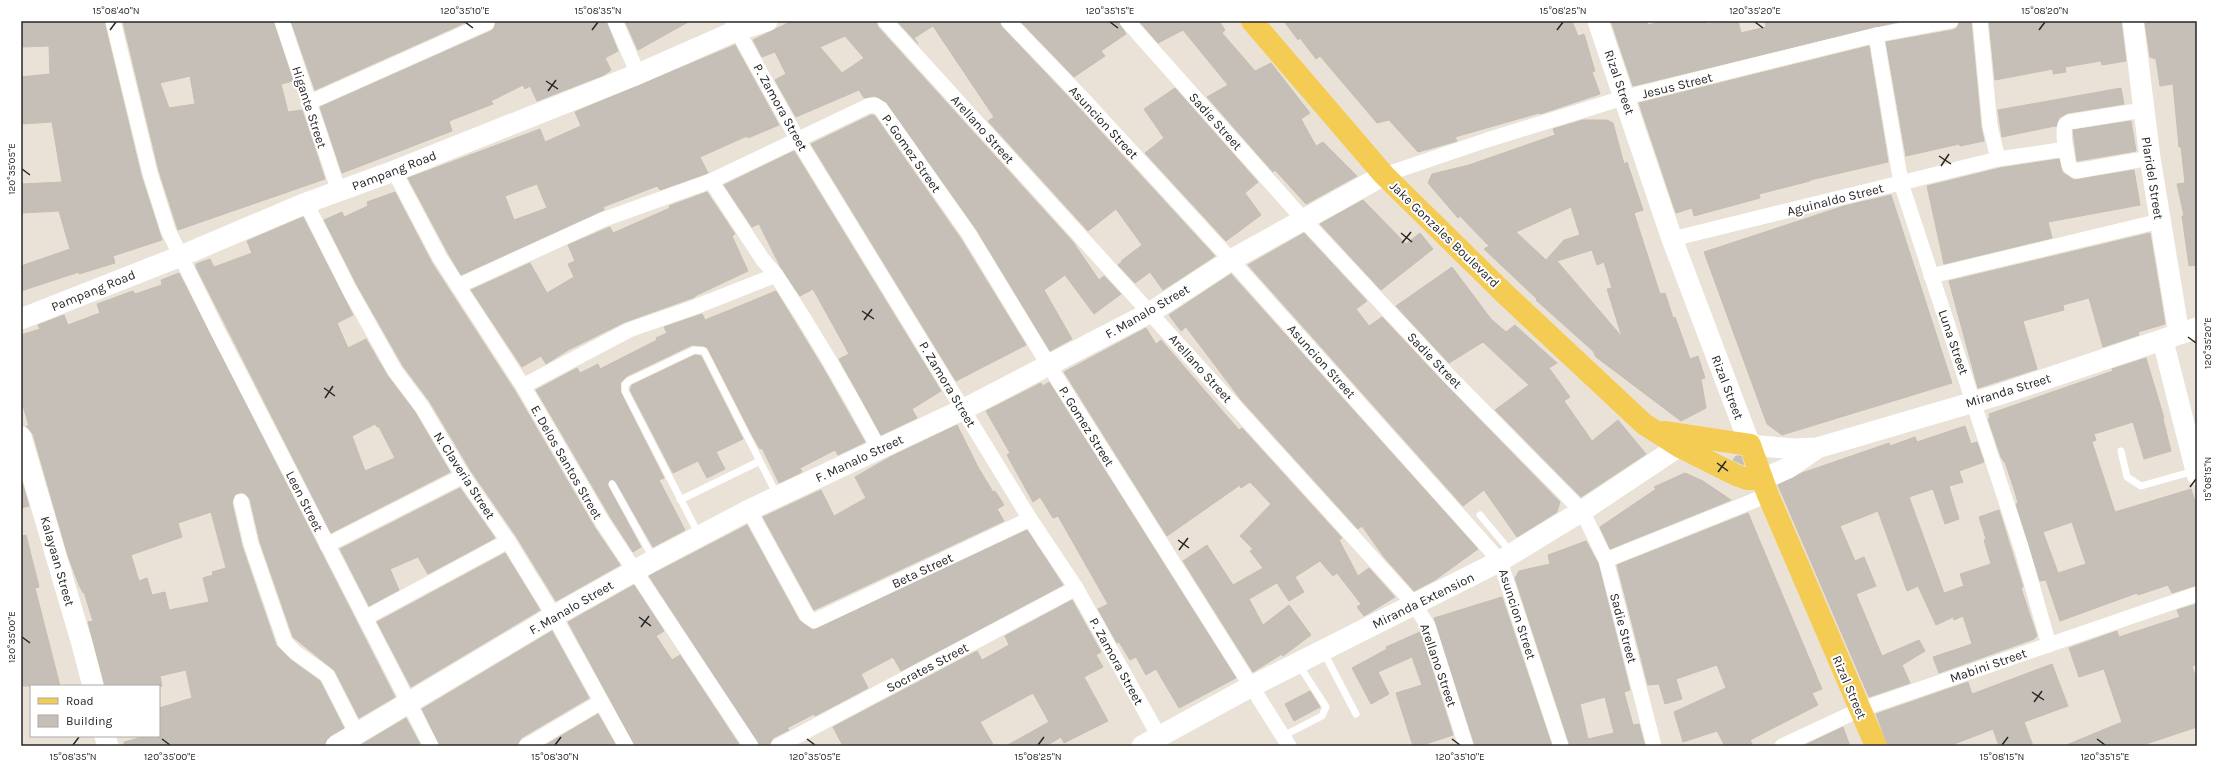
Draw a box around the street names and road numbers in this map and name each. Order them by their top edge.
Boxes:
street label: Rizal Street [1601,48,1638,117]
street label: P. Zamora Street [750,61,811,154]
street label: Higante Street [289,64,330,150]
street label: Jesus Street [1640,69,1714,101]
street label: Asuncion Street [1066,83,1141,162]
street label: Sadie Street [1186,90,1245,153]
street label: Arellano Street [948,92,1017,167]
street label: P. Gomez Street [879,111,944,195]
street label: Plaridel Street [2139,136,2166,221]
street label: Pampang Road [350,147,439,194]
street label: Jake Gonzales Boulevard [1387,178,1502,290]
street label: Aguinaldo Street [1785,180,1885,219]
street label: Pampang Road [49,267,137,314]
street label: F. Manalo Street [1102,281,1192,342]
street label: Luna Street [1935,308,1972,377]
street label: Asuncion Street [1284,321,1359,401]
street label: Sadie Street [1404,329,1465,392]
street label: Arellano Street [1166,331,1235,406]
street label: P. Zamora Street [916,339,979,430]
street label: Rizal Street [1708,353,1747,422]
street label: Miranda Street [1964,370,2053,411]
street label: P. Gomez Street [1056,383,1117,469]
street label: E. Delos Santos Street [528,403,605,522]
street label: N. Claveria Street [431,429,498,522]
street label: F. Manalo Street [813,432,905,485]
street label: Leen Street [283,468,326,534]
street label: Kalayaan Street [38,514,78,608]
street label: Beta Street [889,550,955,591]
street label: Asuncion Street [1496,567,1539,661]
street label: Miranda Extension [1370,569,1477,632]
street label: F. Manalo Street [526,577,616,638]
street label: Sadie Street [1607,591,1640,665]
street label: P. Zamora Street [1086,615,1147,708]
street label: Arellano Street [1417,622,1460,709]
street label: Socrates Street [884,639,971,695]
street label: Mabini Street [1948,645,2029,686]
street label: Rizal Street [1829,653,1870,721]

